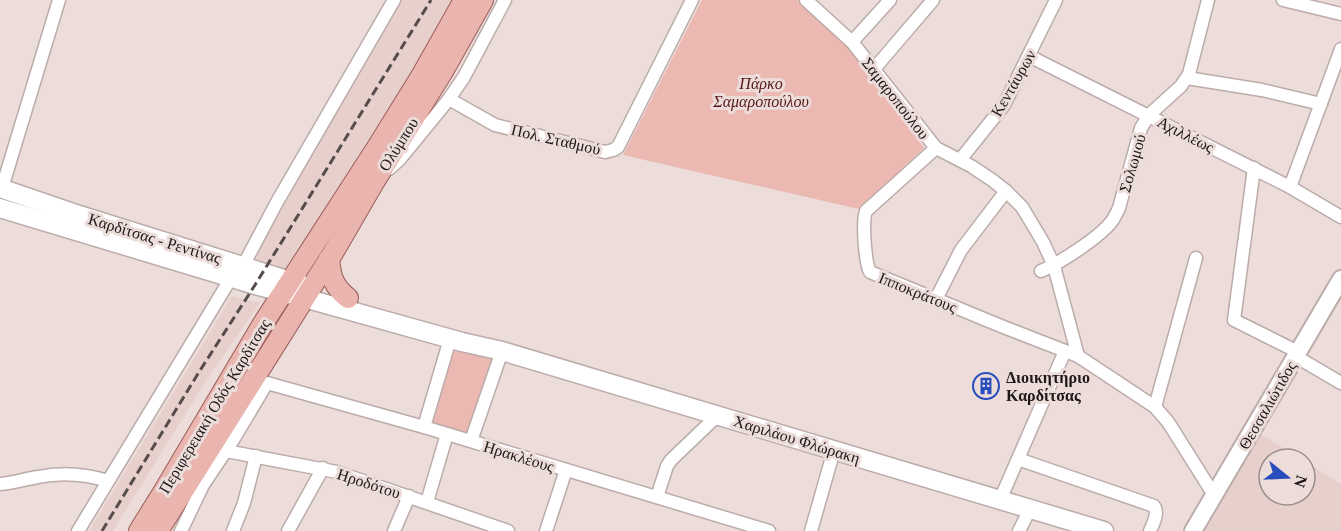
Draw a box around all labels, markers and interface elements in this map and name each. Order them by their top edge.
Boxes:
street label: Κεντάυρων [988,47,1040,120]
street label: Σαμαροπούλου [858,54,933,143]
park label: Πάρκο Σαμαροπούλου [712,75,809,111]
street label: Αχιλλέως [1154,113,1217,157]
street label: Ολύμπου [375,114,422,175]
street label: Πολ. Σταθμού [509,121,602,159]
street label: Σολωμού [1116,132,1150,195]
street label: Καρδίτσας - Ρεντίνας [86,210,224,268]
street label: Ιπποκράτους [876,269,960,317]
street label: Περιφερειακή Οδός Καρδίτσας [155,315,275,497]
street label: Θεσσαλιώτιδος [1235,358,1300,452]
place label: Διοικητήριο Καρδίτσας [1006,369,1090,405]
building icon: Διοικητήριο Καρδίτσας [971,371,1001,401]
street label: Χαριλάου Φλώρακη [731,412,862,468]
street label: Ηρακλέους [481,438,557,476]
north arrow [1257,447,1317,507]
street label: Ηροδότου [335,465,403,503]
text: N [1291,473,1311,490]

